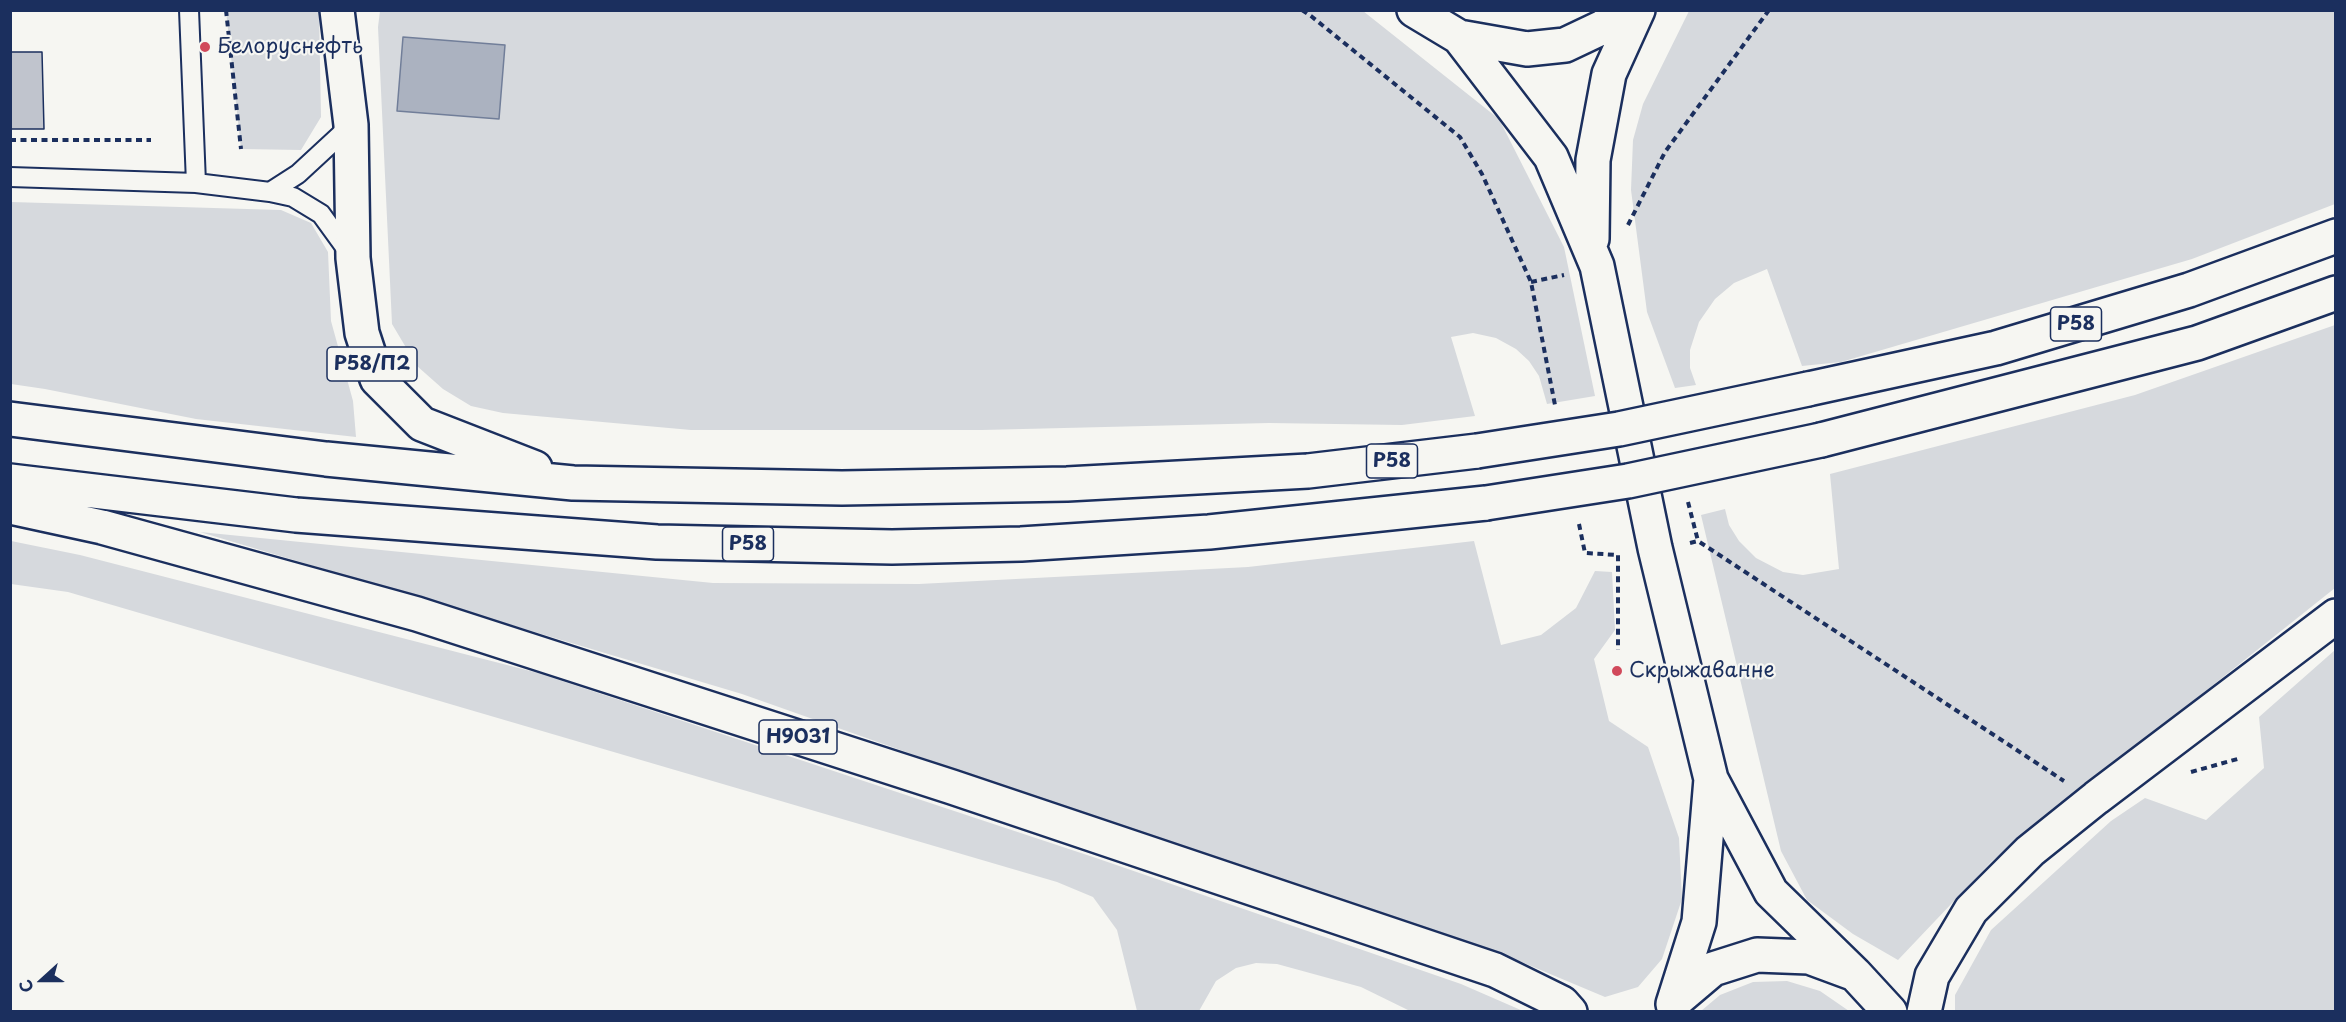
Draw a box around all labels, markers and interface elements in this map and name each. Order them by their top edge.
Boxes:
place label: Белоруснефть [217,34,363,60]
marker: Белоруснефть [198,40,212,54]
road number: Р58 [2050,307,2102,341]
road number: Р58/П2 [327,347,417,381]
road number: Р58 [1366,444,1418,478]
road number: Р58 [722,527,774,561]
place label: Скрыжаванне [1629,658,1775,684]
marker: Скрыжаванне [1610,664,1624,678]
road number: Н9031 [759,720,837,754]
north arrow [12,950,72,1010]
text: С [12,977,39,996]

